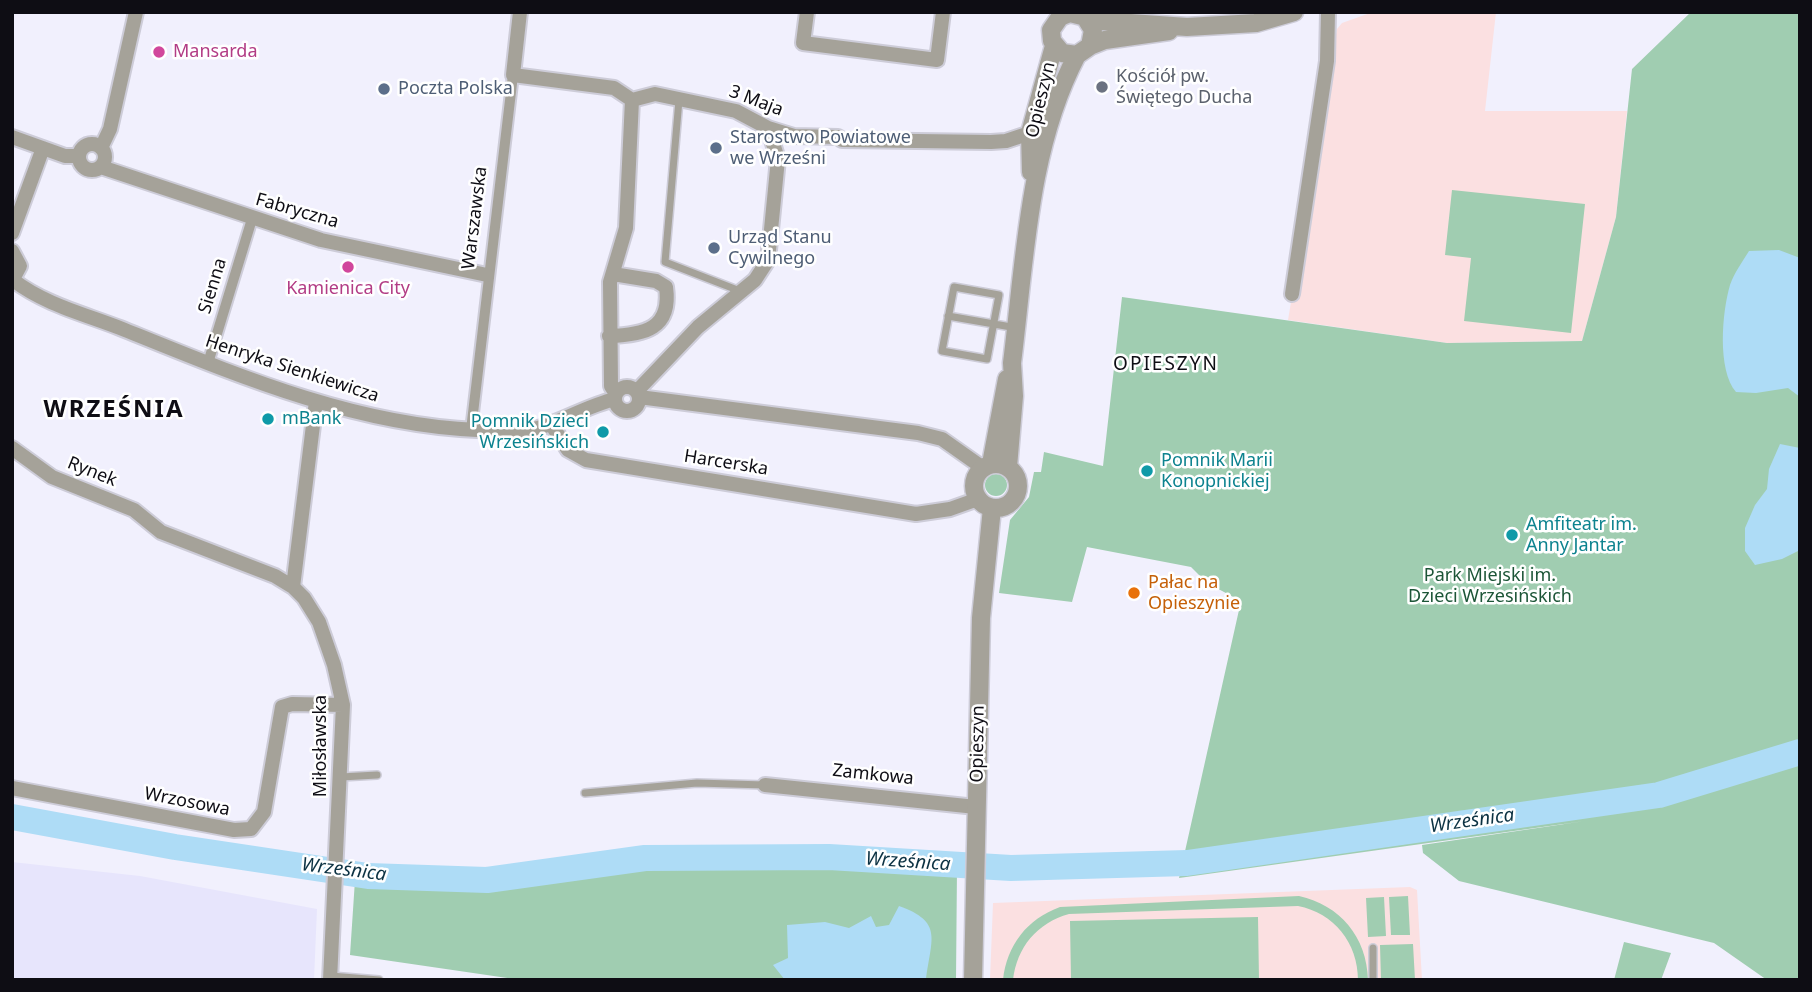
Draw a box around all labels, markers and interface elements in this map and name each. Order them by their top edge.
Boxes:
place label: Mansarda [173,41,258,63]
marker: Mansarda [151,44,167,60]
street label: Opieszyn [1022,60,1060,140]
place label: Kościół pw. Świętego Ducha [1116,66,1252,108]
place label: Poczta Polska [398,78,513,100]
marker: Kościół pw. Świętego Ducha [1094,79,1110,95]
marker: Poczta Polska [376,81,392,97]
street label: 3 Maja [726,81,786,121]
place label: Starostwo Powiatowe we Wrześni [730,127,911,170]
marker: Starostwo Powiatowe we Wrześni [708,140,724,156]
street label: Warszawska [458,165,492,271]
street label: Fabryczna [253,189,341,233]
place label: Urząd Stanu Cywilnego [728,227,832,270]
marker: Urząd Stanu Cywilnego [706,240,722,256]
street label: Sienna [194,256,232,316]
marker: Kamienica City [340,259,356,275]
place label: Kamienica City [286,278,410,300]
street label: Henryka Sienkiewicza [202,331,382,407]
district label: OPIESZYN [1114,354,1218,376]
district label: WRZEŚNIA [45,396,183,424]
place label: mBank [282,408,341,430]
marker: mBank [260,411,276,427]
place label: Pomnik Dzieci Wrzesińskich [471,411,589,453]
marker: Pomnik Dzieci Wrzesińskich [595,424,611,440]
street label: Harcerska [682,446,770,480]
place label: Pomnik Marii Konopnickiej [1161,450,1273,492]
street label: Rynek [64,452,120,492]
marker: Pomnik Marii Konopnickiej [1139,463,1155,479]
place label: Amfiteatr im. Anny Jantar [1526,514,1637,556]
marker: Amfiteatr im. Anny Jantar [1504,527,1520,543]
park label: Park Miejski im. Dzieci Wrzesińskich [1408,565,1572,608]
place label: Pałac na Opieszynie [1148,572,1240,614]
marker: Pałac na Opieszynie [1126,585,1142,601]
street label: Miłosławska [310,695,332,797]
street label: Opieszyn [967,705,989,783]
street label: Zamkowa [831,760,915,790]
street label: Wrzosowa [142,783,232,821]
water label: Wrześnica [1428,804,1516,838]
water label: Wrześnica [865,848,951,876]
water label: Wrześnica [300,854,388,886]

